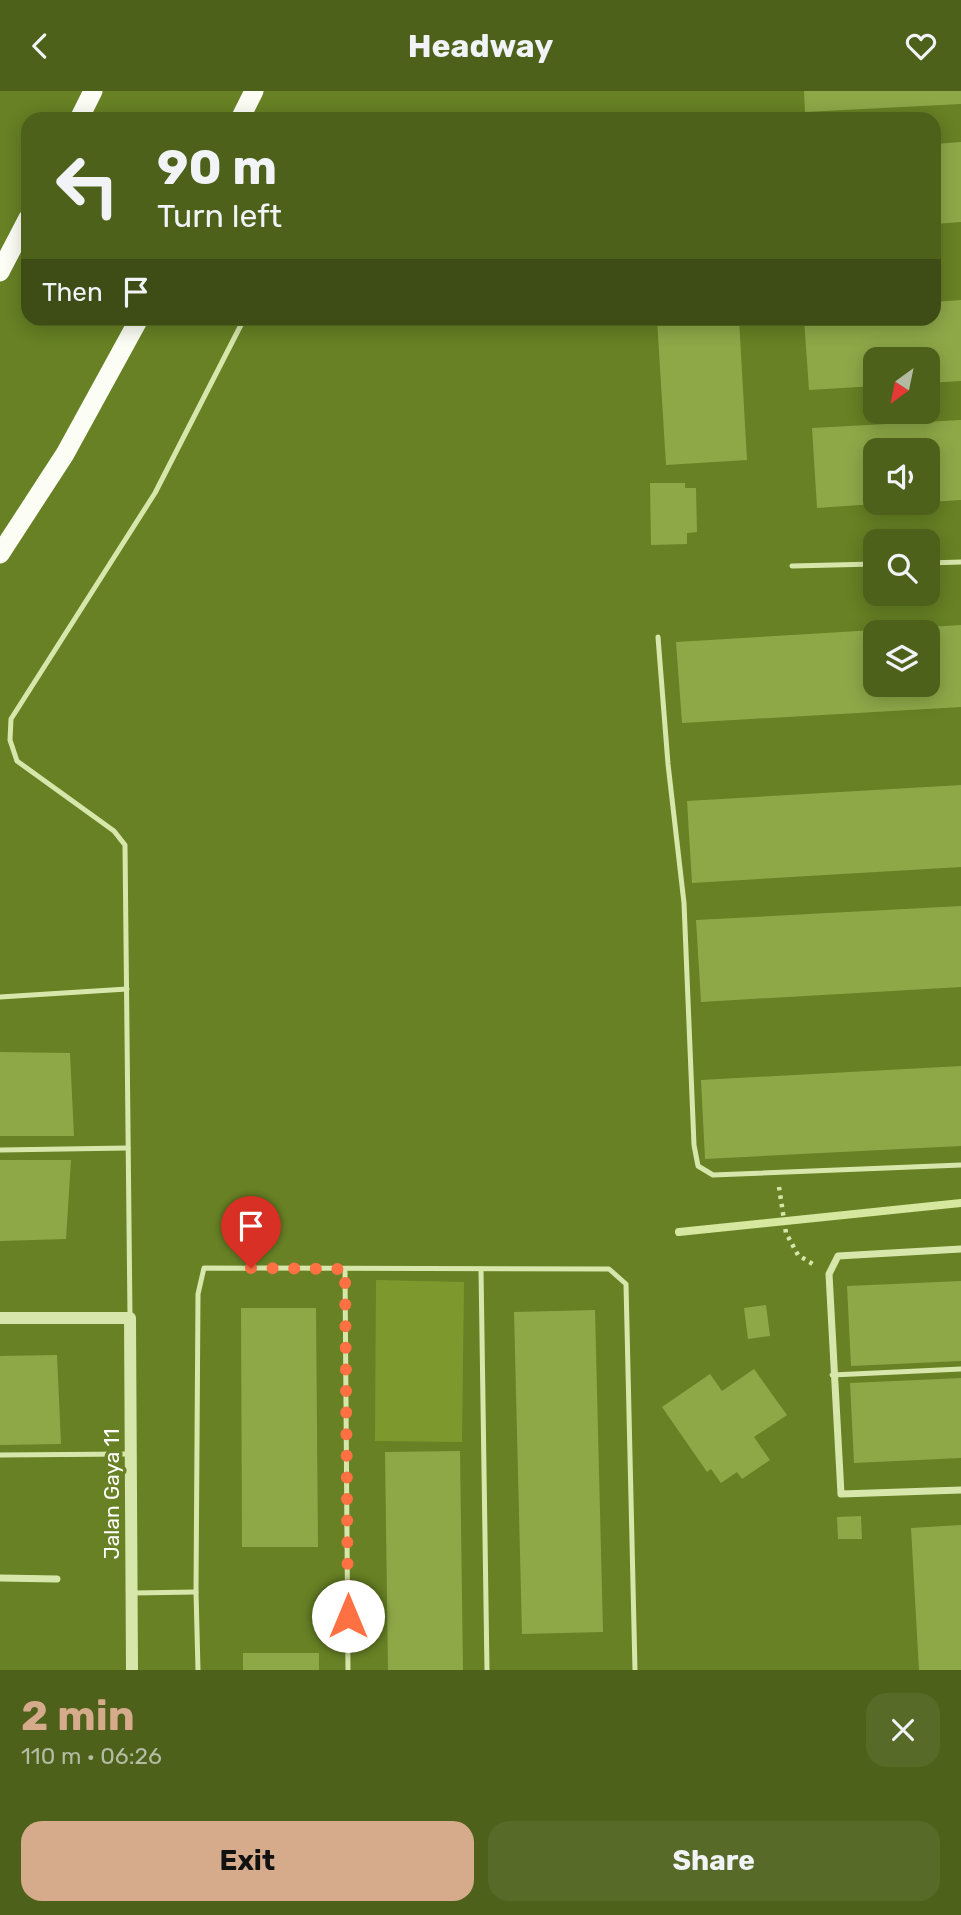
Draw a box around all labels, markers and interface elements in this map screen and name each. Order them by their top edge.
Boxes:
icon: back [21,27,59,65]
text: Headway [408,27,553,65]
icon: heart [902,27,940,65]
text: 90 m [157,138,277,196]
icon: left [42,140,133,231]
text: Turn left [157,197,282,235]
icon: arrive [117,273,155,311]
text: Then [42,277,103,308]
north arrow [863,347,940,423]
map controls [863,347,940,697]
button: sound [863,438,940,515]
button: search [863,529,940,606]
button: layers [863,620,940,697]
pin [221,1196,281,1268]
icon: arrive [232,1207,270,1245]
street label: Jalan Gaya 11 [99,1429,124,1559]
position arrow [311,1579,385,1653]
text: 2 min [21,1691,135,1741]
button: close [866,1693,940,1767]
text: 110 m · 06:26 [21,1742,162,1770]
button: Exit [21,1821,474,1901]
button: Share [488,1821,940,1901]

